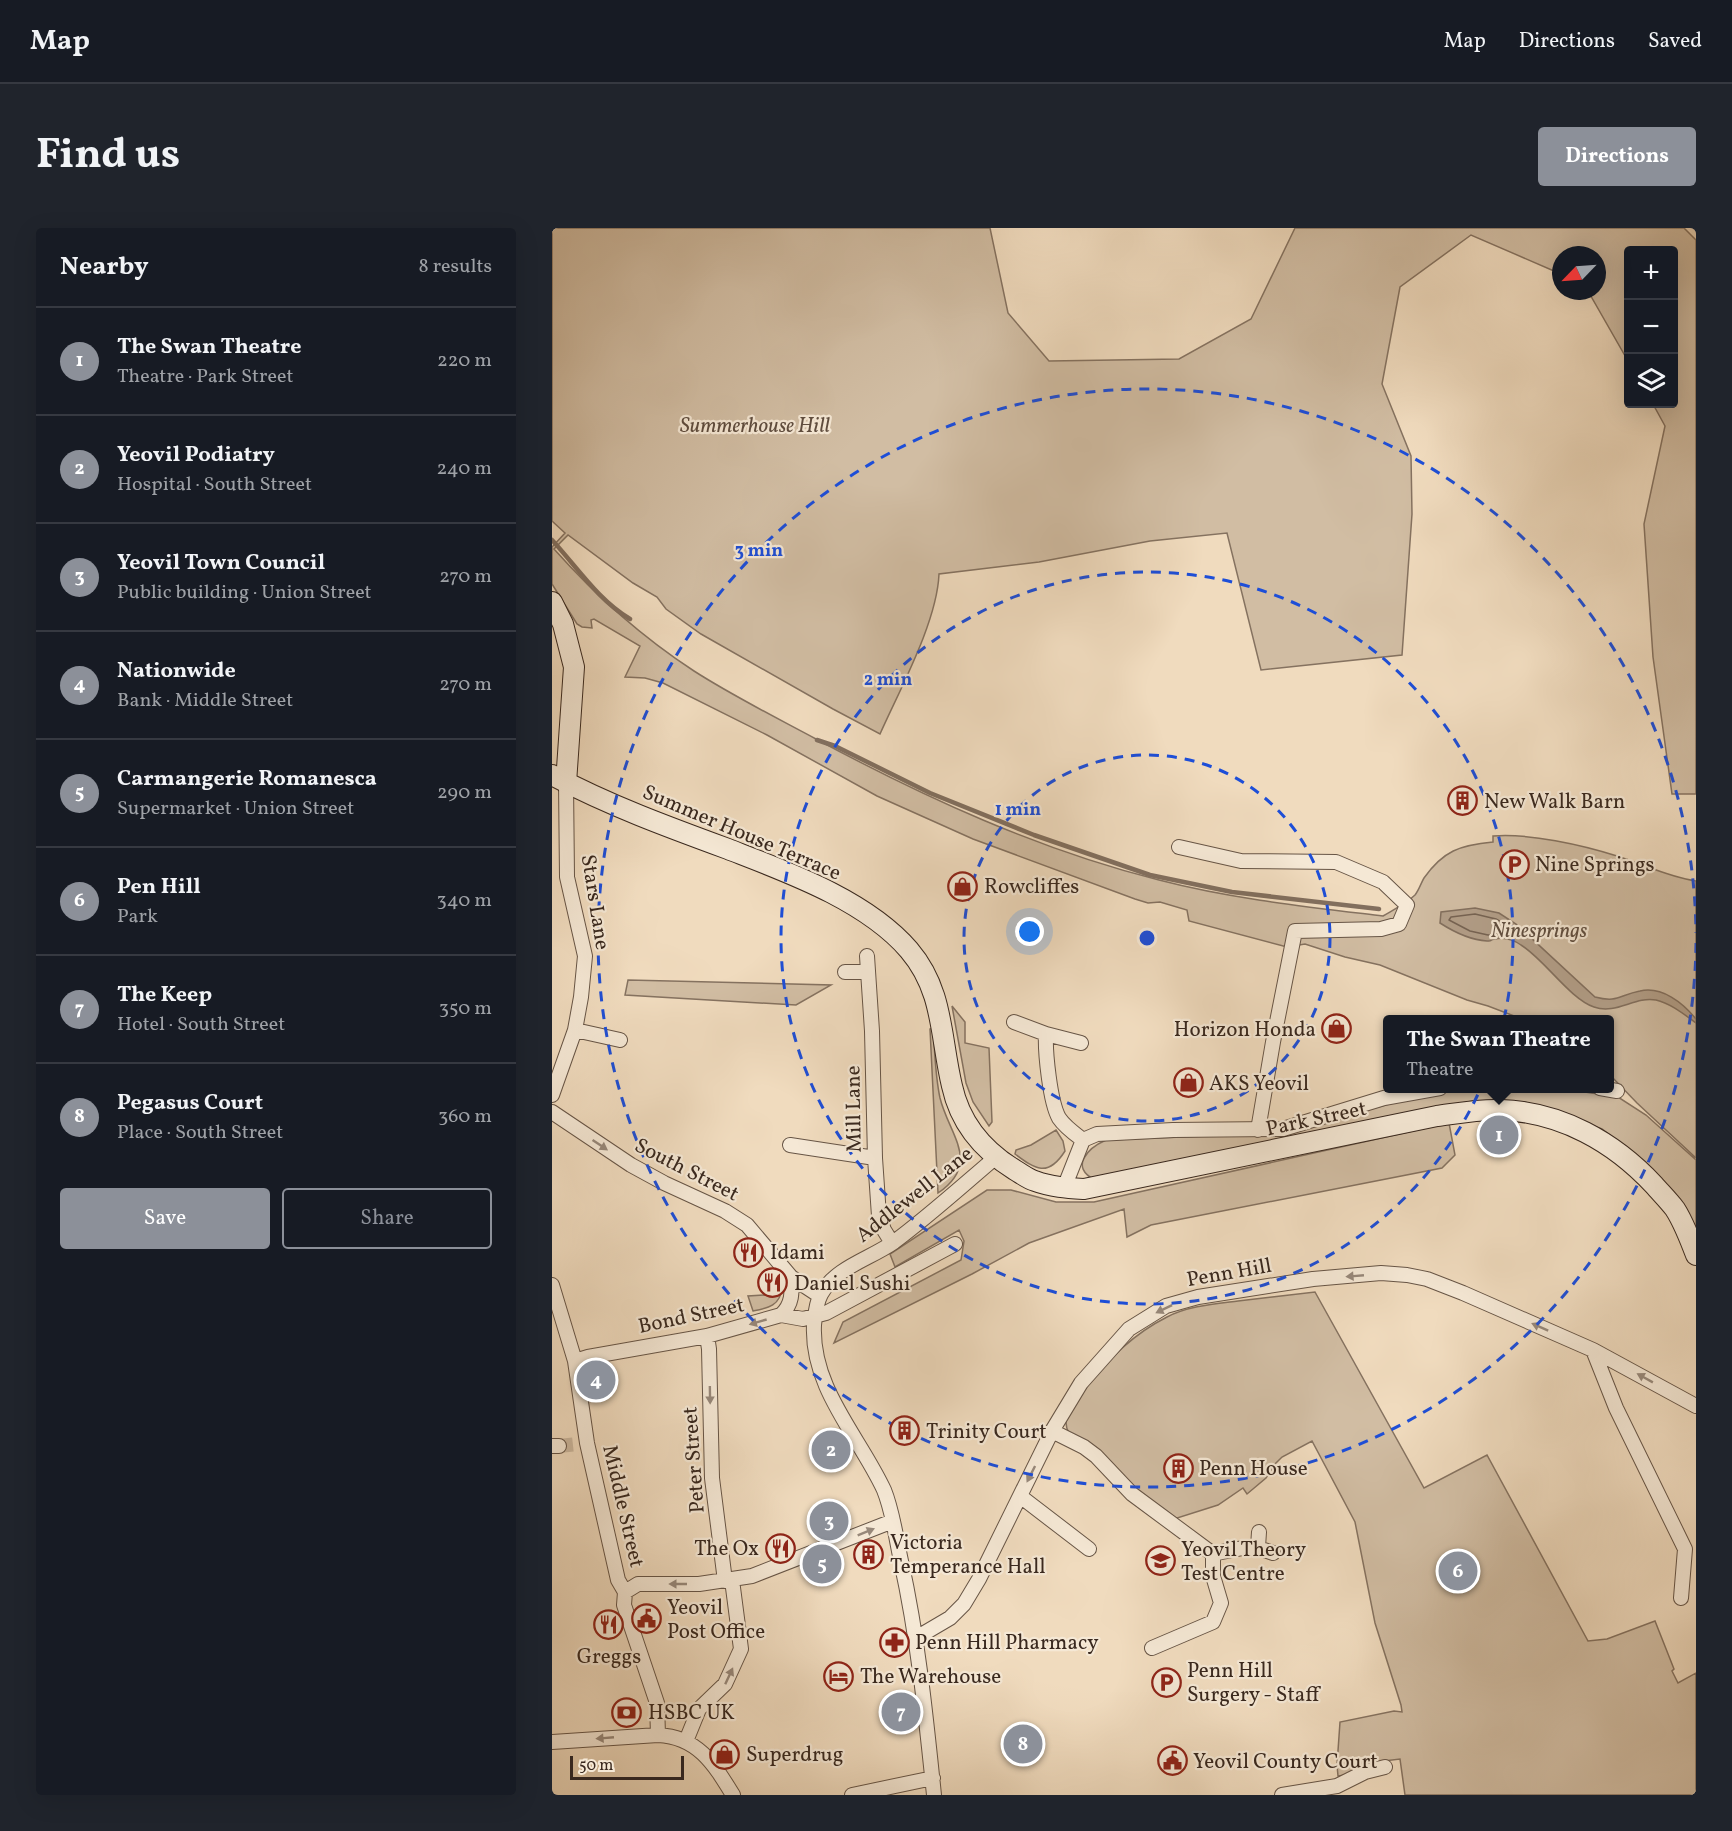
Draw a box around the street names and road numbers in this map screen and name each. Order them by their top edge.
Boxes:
street label: Summer House Terrace [638,778,845,888]
street label: Stars Lane [573,852,616,952]
street label: Mill Lane [839,1065,870,1153]
street label: Park Street [1263,1095,1369,1144]
street label: South Street [629,1132,744,1209]
street label: Addlewell Lane [850,1140,980,1250]
street label: Penn Hill [1185,1252,1274,1295]
street label: Bond Street [636,1291,747,1342]
street label: Peter Street [676,1406,713,1514]
street label: Middle Street [594,1442,651,1571]

